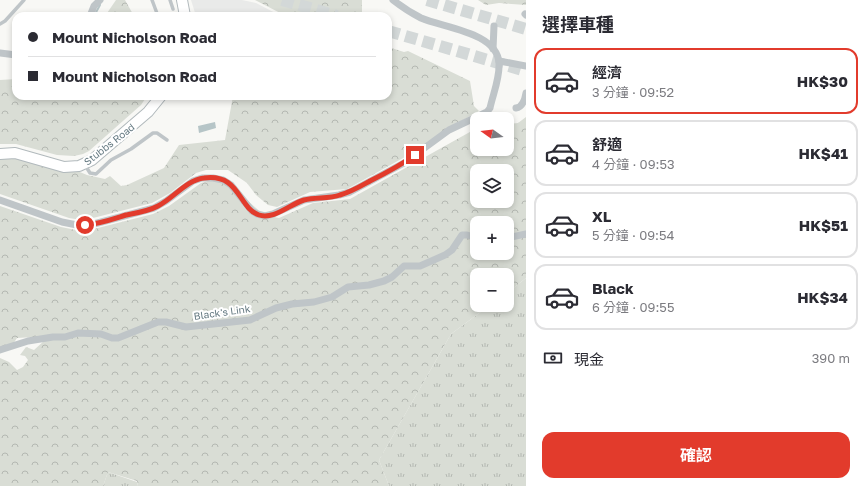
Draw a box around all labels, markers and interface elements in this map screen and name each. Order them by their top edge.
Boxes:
text: 選擇車種 [542,13,614,35]
text: Mount Nicholson Road [52,28,217,46]
icon: car [544,63,580,99]
text: 經濟 [592,63,622,81]
text: Mount Nicholson Road [52,67,217,85]
text: HK$30 [797,72,848,90]
text: 3 分鐘 · 09:52 [592,84,674,100]
north arrow [470,112,514,156]
map controls [470,112,514,312]
street label: Stubbs Road [81,121,137,167]
icon: car [544,135,580,171]
text: 舒適 [592,135,622,153]
text: HK$41 [799,144,848,162]
route end [406,146,424,164]
text: 4 分鐘 · 09:53 [592,156,675,172]
button: layers [470,164,514,208]
icon: car [544,207,580,243]
text: XL [592,207,611,225]
route start [76,216,94,234]
button: + [470,216,514,260]
text: HK$51 [799,216,848,234]
text: 5 分鐘 · 09:54 [592,227,675,243]
button: − [470,268,514,312]
icon: car [544,279,580,315]
text: Black [592,279,634,297]
text: HK$34 [797,288,848,306]
text: 6 分鐘 · 09:55 [592,299,674,315]
street label: Black's Link [193,302,251,322]
icon: cash [542,347,564,369]
text: 現金 [574,350,604,368]
text: 390 m [812,350,850,366]
button: 確認 [542,432,850,478]

